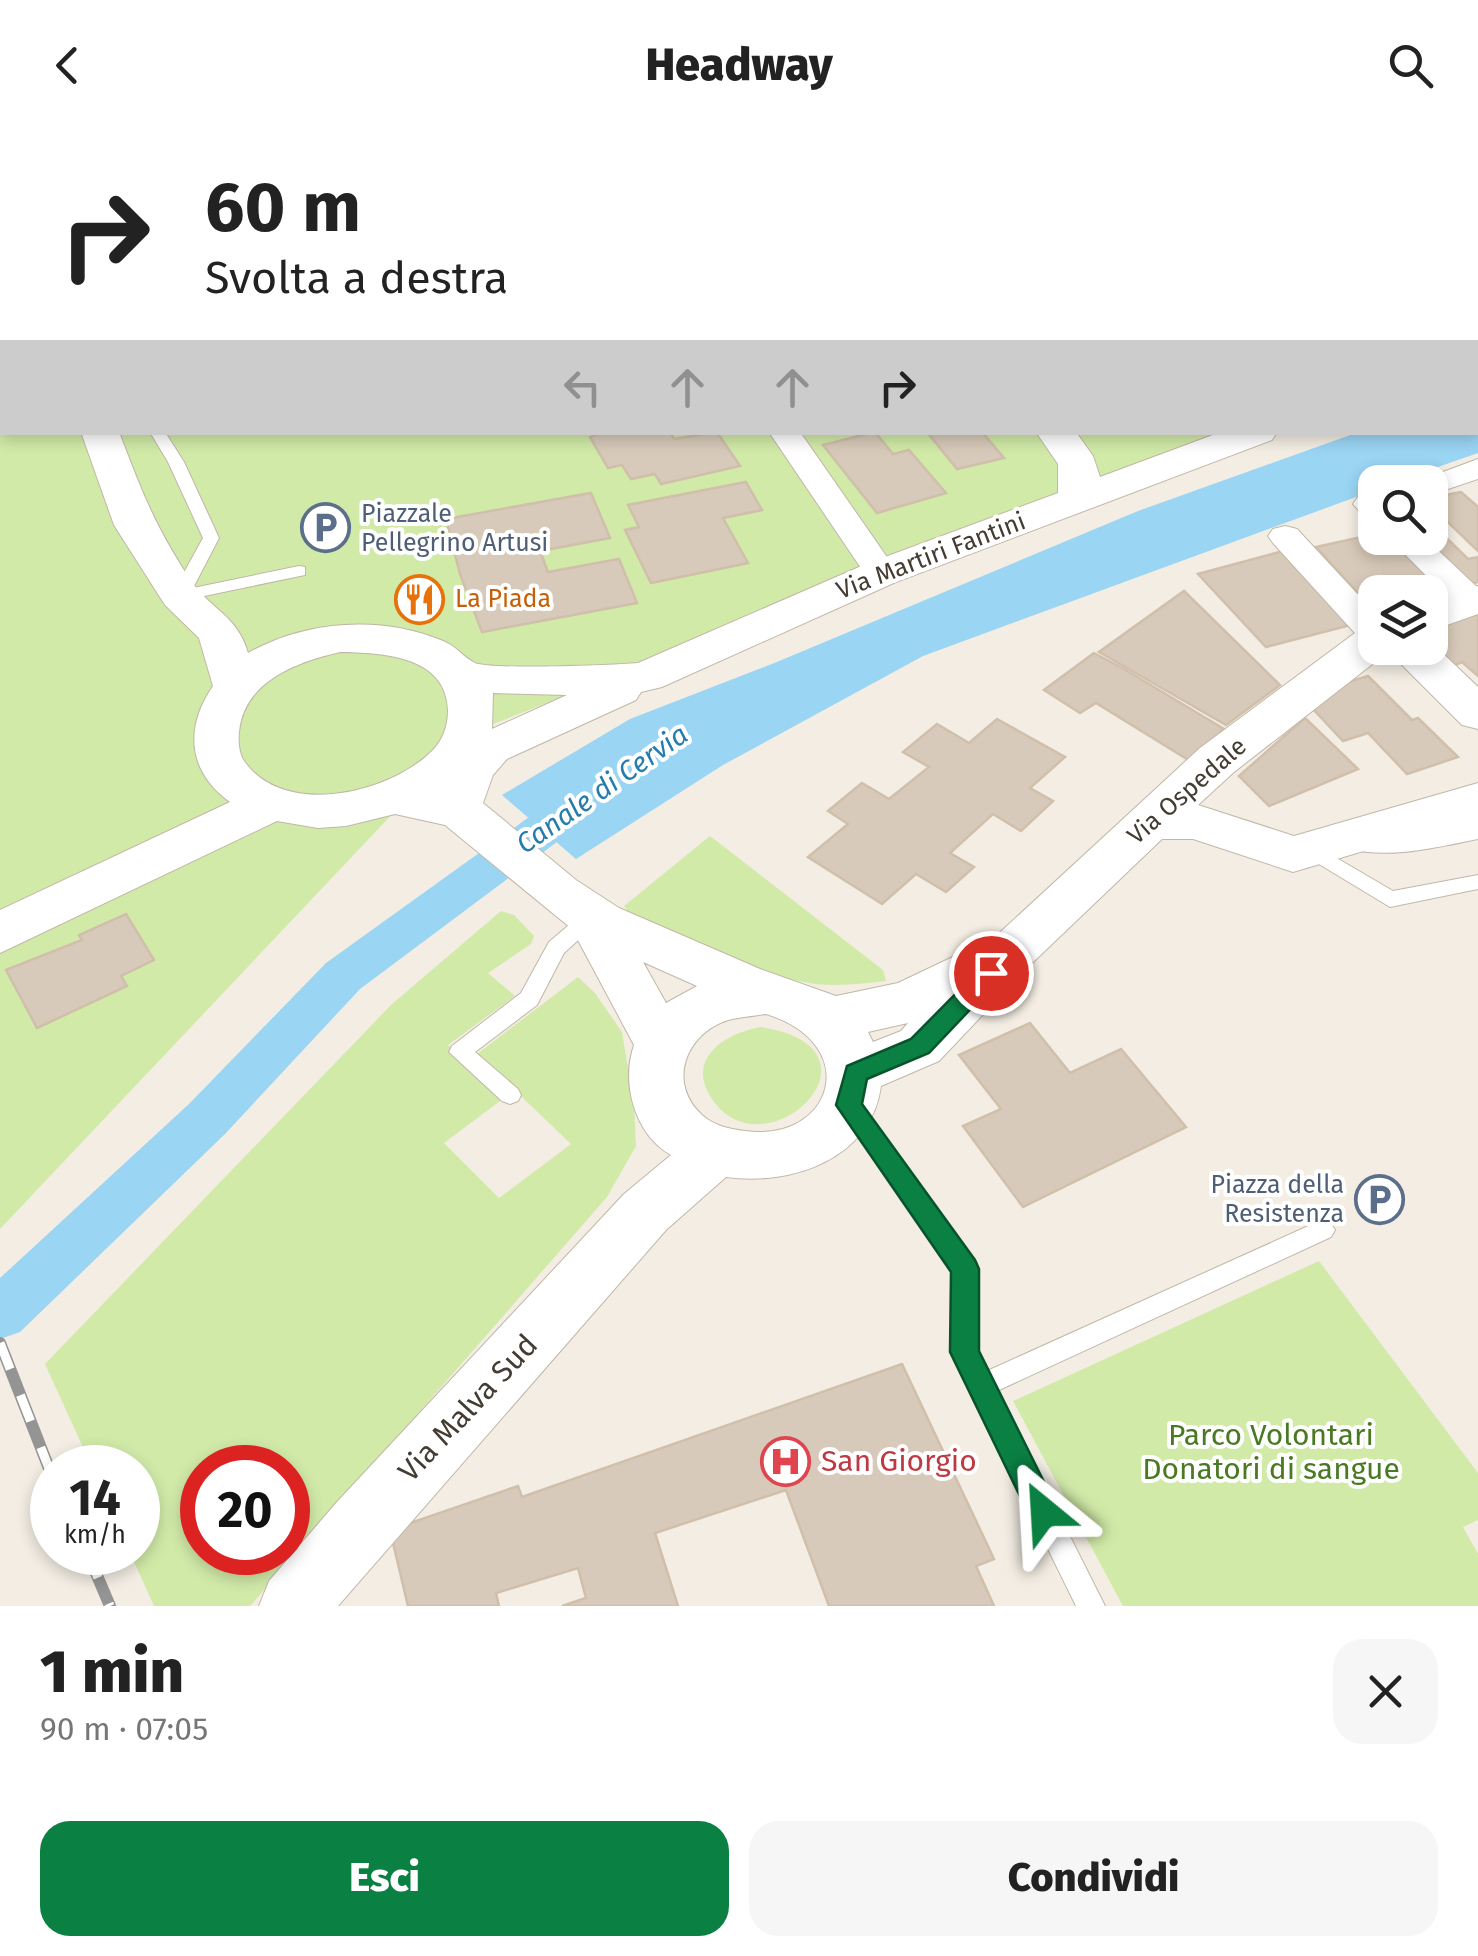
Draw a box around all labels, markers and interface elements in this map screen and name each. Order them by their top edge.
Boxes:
icon: back [40,38,95,93]
text: Headway [645,38,833,92]
icon: search [1383,38,1438,93]
text: 60 m [205,166,361,250]
icon: right [40,170,170,300]
text: Svolta a destra [205,251,508,305]
icon: left [555,360,610,415]
icon: ahead [660,360,715,415]
icon: ahead [765,360,820,415]
icon: right [870,360,925,415]
map controls [1358,465,1448,665]
button: search [1358,465,1448,555]
place label: Piazzale Pellegrino Artusi [361,499,548,558]
parking icon: Piazzale Pellegrino Artusi [300,502,352,554]
street label: Via Martiri Fantini [832,506,1030,606]
restaurant icon: La Piada [394,573,446,625]
button: layers [1358,575,1448,665]
place label: La Piada [455,584,551,614]
water label: Canale di Cervia [510,718,694,860]
street label: Via Ospedale [1121,731,1253,851]
pin [949,931,1034,1016]
icon: arrive [964,946,1019,1001]
place label: Piazza della Resistenza [1210,1170,1344,1229]
parking icon: Piazza della Resistenza [1353,1173,1405,1225]
street label: Via Malva Sud [391,1327,545,1489]
park label: Parco Volontari Donatori di sangue [1142,1417,1400,1487]
hospital icon: San Giorgio [760,1435,812,1487]
place label: San Giorgio [821,1443,977,1479]
speed limit sign: 20 [180,1445,310,1575]
position arrow [992,1460,1096,1564]
text: 14 [69,1468,121,1528]
text: km/h [64,1520,126,1550]
text: 1 min [40,1636,184,1708]
button: close [1333,1639,1438,1744]
text: 90 m · 07:05 [40,1710,208,1748]
button: Esci [40,1821,729,1936]
button: Condividi [749,1821,1438,1936]

